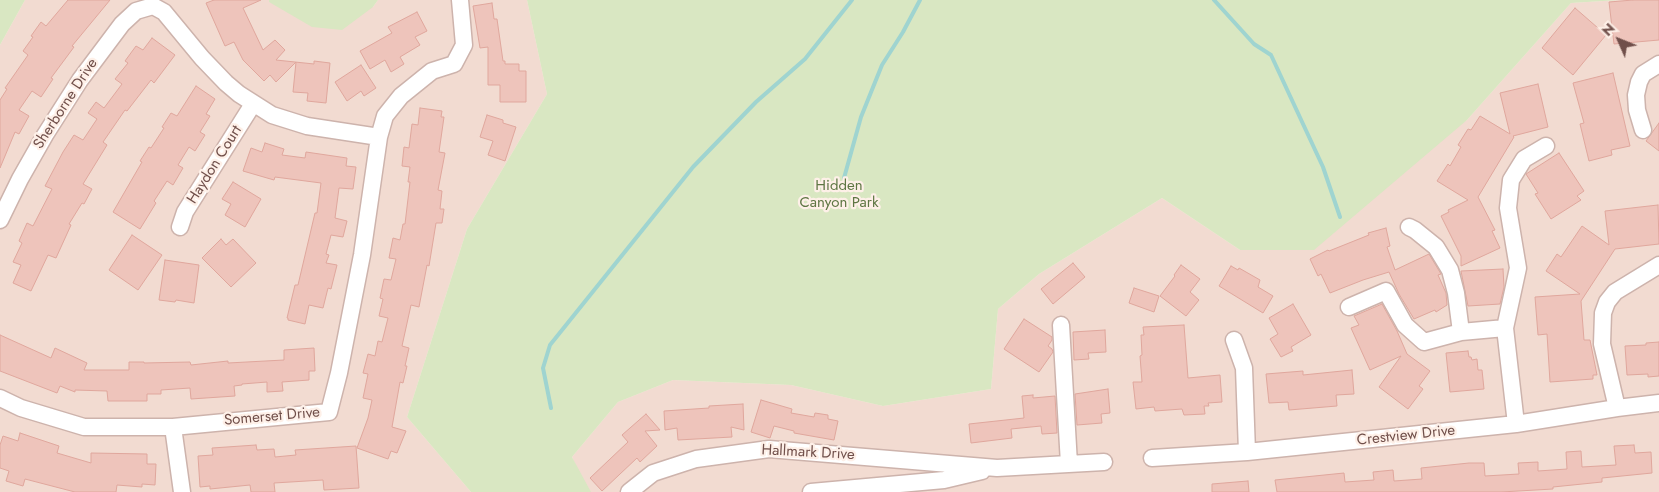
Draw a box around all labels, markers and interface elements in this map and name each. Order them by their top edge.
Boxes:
north arrow [1594,15,1644,65]
text: N [1597,19,1619,41]
street label: Sherborne Drive [30,55,102,153]
street label: Haydon Court [184,123,246,207]
park label: Hidden Canyon Park [800,177,878,212]
street label: Somerset Drive [223,404,321,430]
street label: Crestview Drive [1356,422,1456,450]
street label: Hallmark Drive [761,442,855,464]

